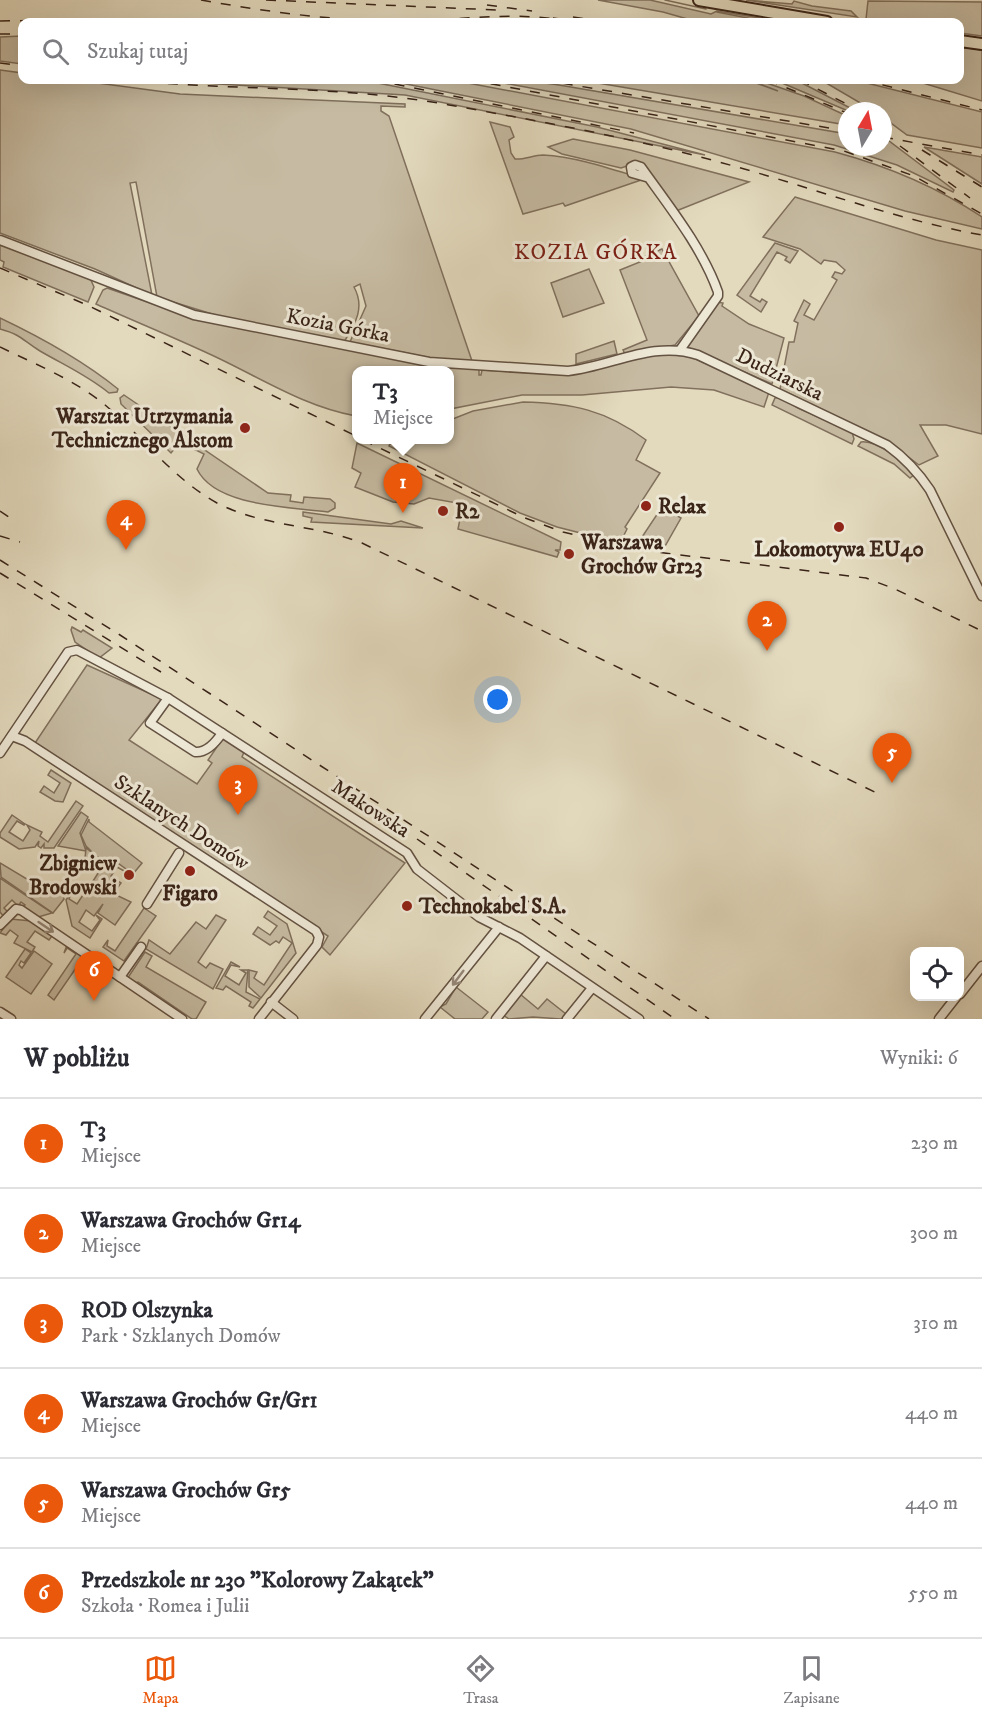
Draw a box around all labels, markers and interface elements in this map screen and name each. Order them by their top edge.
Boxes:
search box [18,18,964,84]
icon: search [39,35,72,68]
text: Szukaj tutaj [87,38,188,65]
north arrow [838,102,892,156]
district label: KOZIA GÓRKA [514,238,678,266]
street label: Kozia Górka [284,303,392,349]
street label: Dudziarska [732,343,828,407]
popup [352,366,454,444]
text: T3 [373,379,398,406]
place label: Warsztat Utrzymania Technicznego Alstom [51,404,234,454]
text: Miejsce [373,406,433,431]
marker: Warsztat Utrzymania Technicznego Alstom [238,421,252,435]
pin: 1 [384,464,422,513]
place label: Relax [658,494,707,520]
place label: R2 [455,499,480,525]
marker: Relax [639,499,653,513]
pin: 4 [106,500,146,550]
marker: R2 [436,504,450,518]
marker: Lokomotywa EU40 [832,520,846,534]
place label: Warszawa Grochów Gr23 [580,530,703,580]
place label: Lokomotywa EU40 [754,537,924,563]
marker: Warszawa Grochów Gr23 [562,547,576,561]
pin: 2 [748,602,786,651]
your location [483,685,512,714]
pin: 5 [872,734,912,783]
pin: 3 [218,766,258,815]
street label: Szklanych Domów [109,769,254,877]
street label: Makowska [326,774,415,844]
place label: Zbigniew Brodowski [29,851,118,901]
marker: Figaro [183,864,197,878]
marker: Zbigniew Brodowski [122,868,136,882]
place label: Figaro [162,881,218,907]
place label: Technokabel S.A. [418,894,566,920]
marker: Technokabel S.A. [400,899,414,913]
one-way arrow [38,921,54,933]
map controls [910,947,964,1001]
button: locate [910,947,964,1001]
pin: 6 [74,952,113,1001]
one-way arrow [452,970,465,986]
text: W pobliżu [24,1042,129,1075]
text: Wyniki: 6 [880,1046,958,1071]
text: T3 [81,1117,106,1144]
text: 1 [40,1131,47,1156]
text: 230 m [911,1131,958,1156]
text: Miejsce [81,1144,141,1169]
text: Warszawa Grochów Gr14 [81,1207,301,1234]
text: 2 [39,1221,48,1246]
text: 300 m [910,1221,958,1246]
text: Miejsce [81,1234,141,1259]
text: ROD Olszynka [81,1297,213,1324]
text: 3 [40,1311,47,1336]
text: 310 m [913,1311,958,1336]
text: Park · Szklanych Domów [81,1324,280,1349]
text: Warszawa Grochów Gr/Gr1 [81,1387,317,1414]
text: 4 [38,1401,49,1426]
text: 440 m [905,1401,958,1426]
text: Miejsce [81,1414,141,1439]
text: Warszawa Grochów Gr5 [81,1477,291,1504]
text: 5 [39,1491,48,1516]
text: 440 m [905,1491,958,1516]
text: Miejsce [81,1504,141,1529]
text: Przedszkole nr 230 "Kolorowy Zakątek" [81,1567,434,1594]
text: 6 [38,1581,49,1606]
text: 550 m [908,1581,958,1606]
text: Szkoła · Romea i Julii [81,1594,249,1619]
tab: Mapa [142,1652,179,1708]
tab: Trasa [463,1652,499,1708]
tab: Zapisane [783,1652,840,1708]

